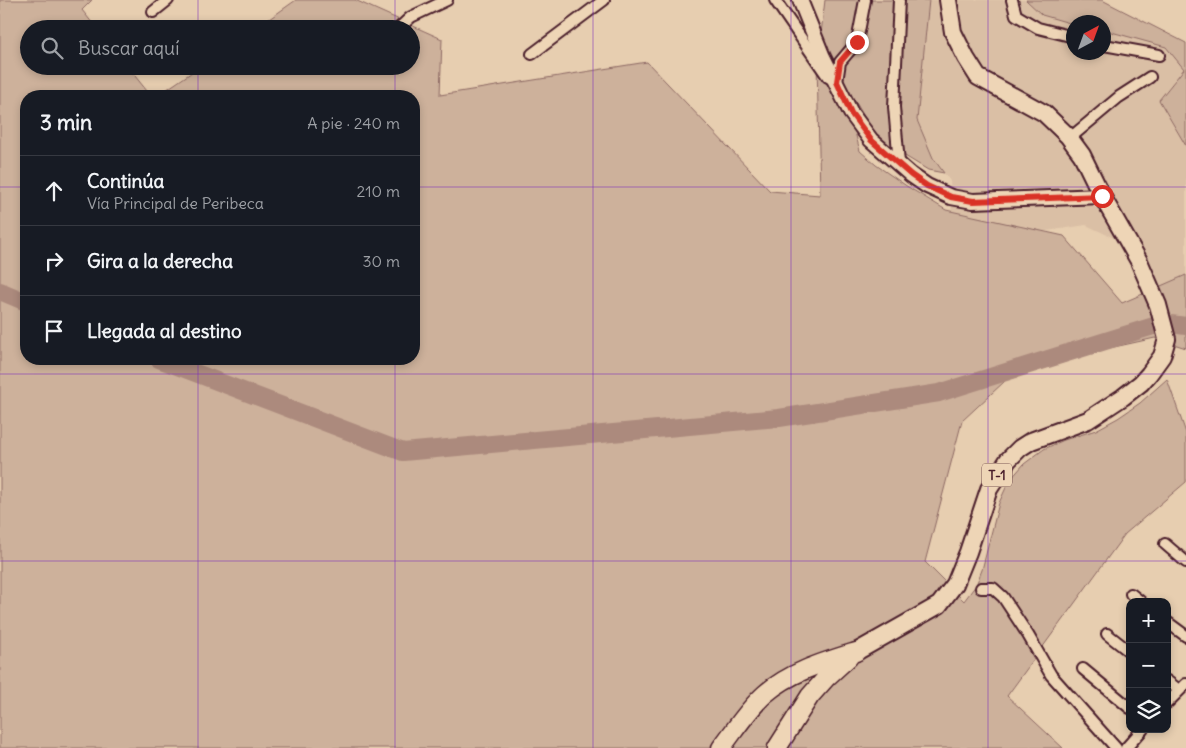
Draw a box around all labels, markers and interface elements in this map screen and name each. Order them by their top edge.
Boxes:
north arrow [1066,15,1111,60]
search box [20,20,420,75]
route end [846,31,869,54]
icon: search [38,34,66,62]
text: Buscar aquí [78,36,179,60]
text: 3 min [40,109,92,136]
text: A pie · 240 m [307,113,400,133]
text: Continúa [87,169,164,193]
icon: ahead [40,177,68,205]
text: 210 m [357,181,400,201]
route start [1091,185,1114,208]
text: Vía Principal de Peribeca [87,193,264,213]
icon: right [40,247,68,275]
text: Gira a la derecha [87,249,233,273]
text: 30 m [363,251,400,271]
icon: arrive [40,317,68,345]
text: Llegada al destino [87,319,242,343]
road number: T-1 [982,464,1012,486]
map controls [1126,598,1171,733]
button: + [1126,598,1171,643]
button: − [1126,643,1171,688]
button: layers [1126,688,1171,733]

